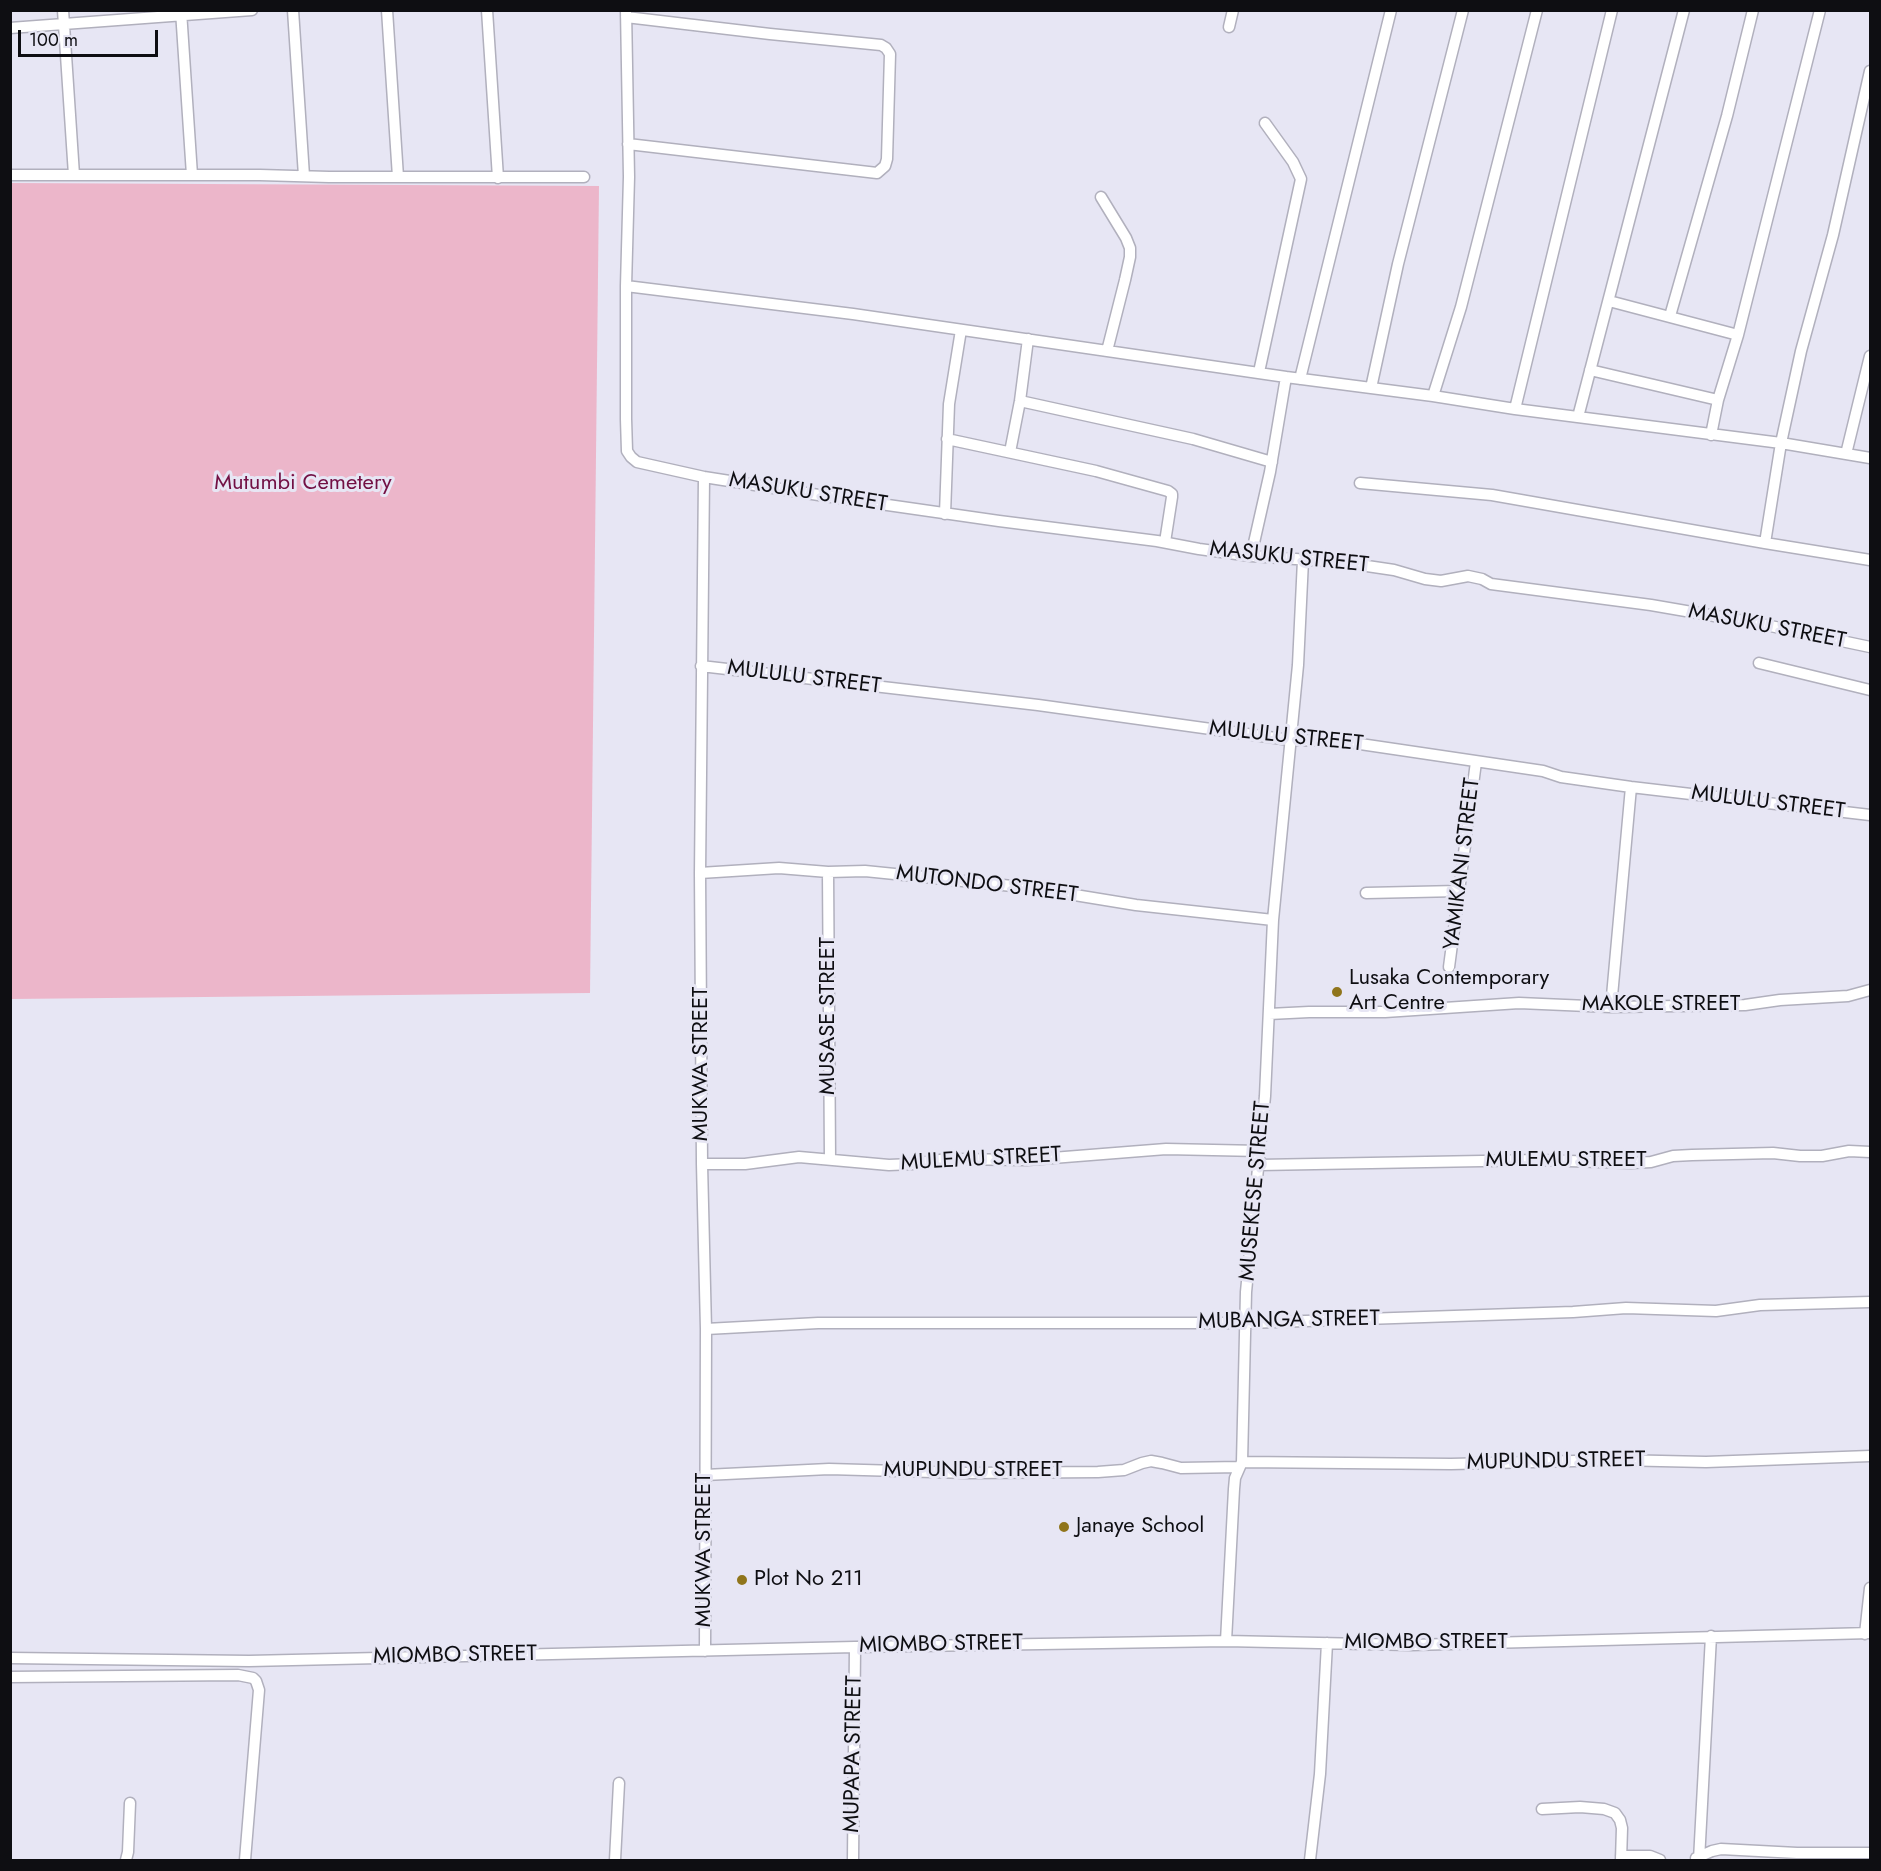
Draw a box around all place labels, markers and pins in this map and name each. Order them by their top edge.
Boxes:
place label: Lusaka Contemporary Art Centre [1349,966,1549,1017]
marker: Lusaka Contemporary Art Centre [1330,985,1344,999]
place label: Janaye School [1076,1514,1204,1540]
marker: Janaye School [1057,1520,1071,1534]
place label: Plot No 211 [754,1567,863,1593]
marker: Plot No 211 [735,1573,749,1587]

